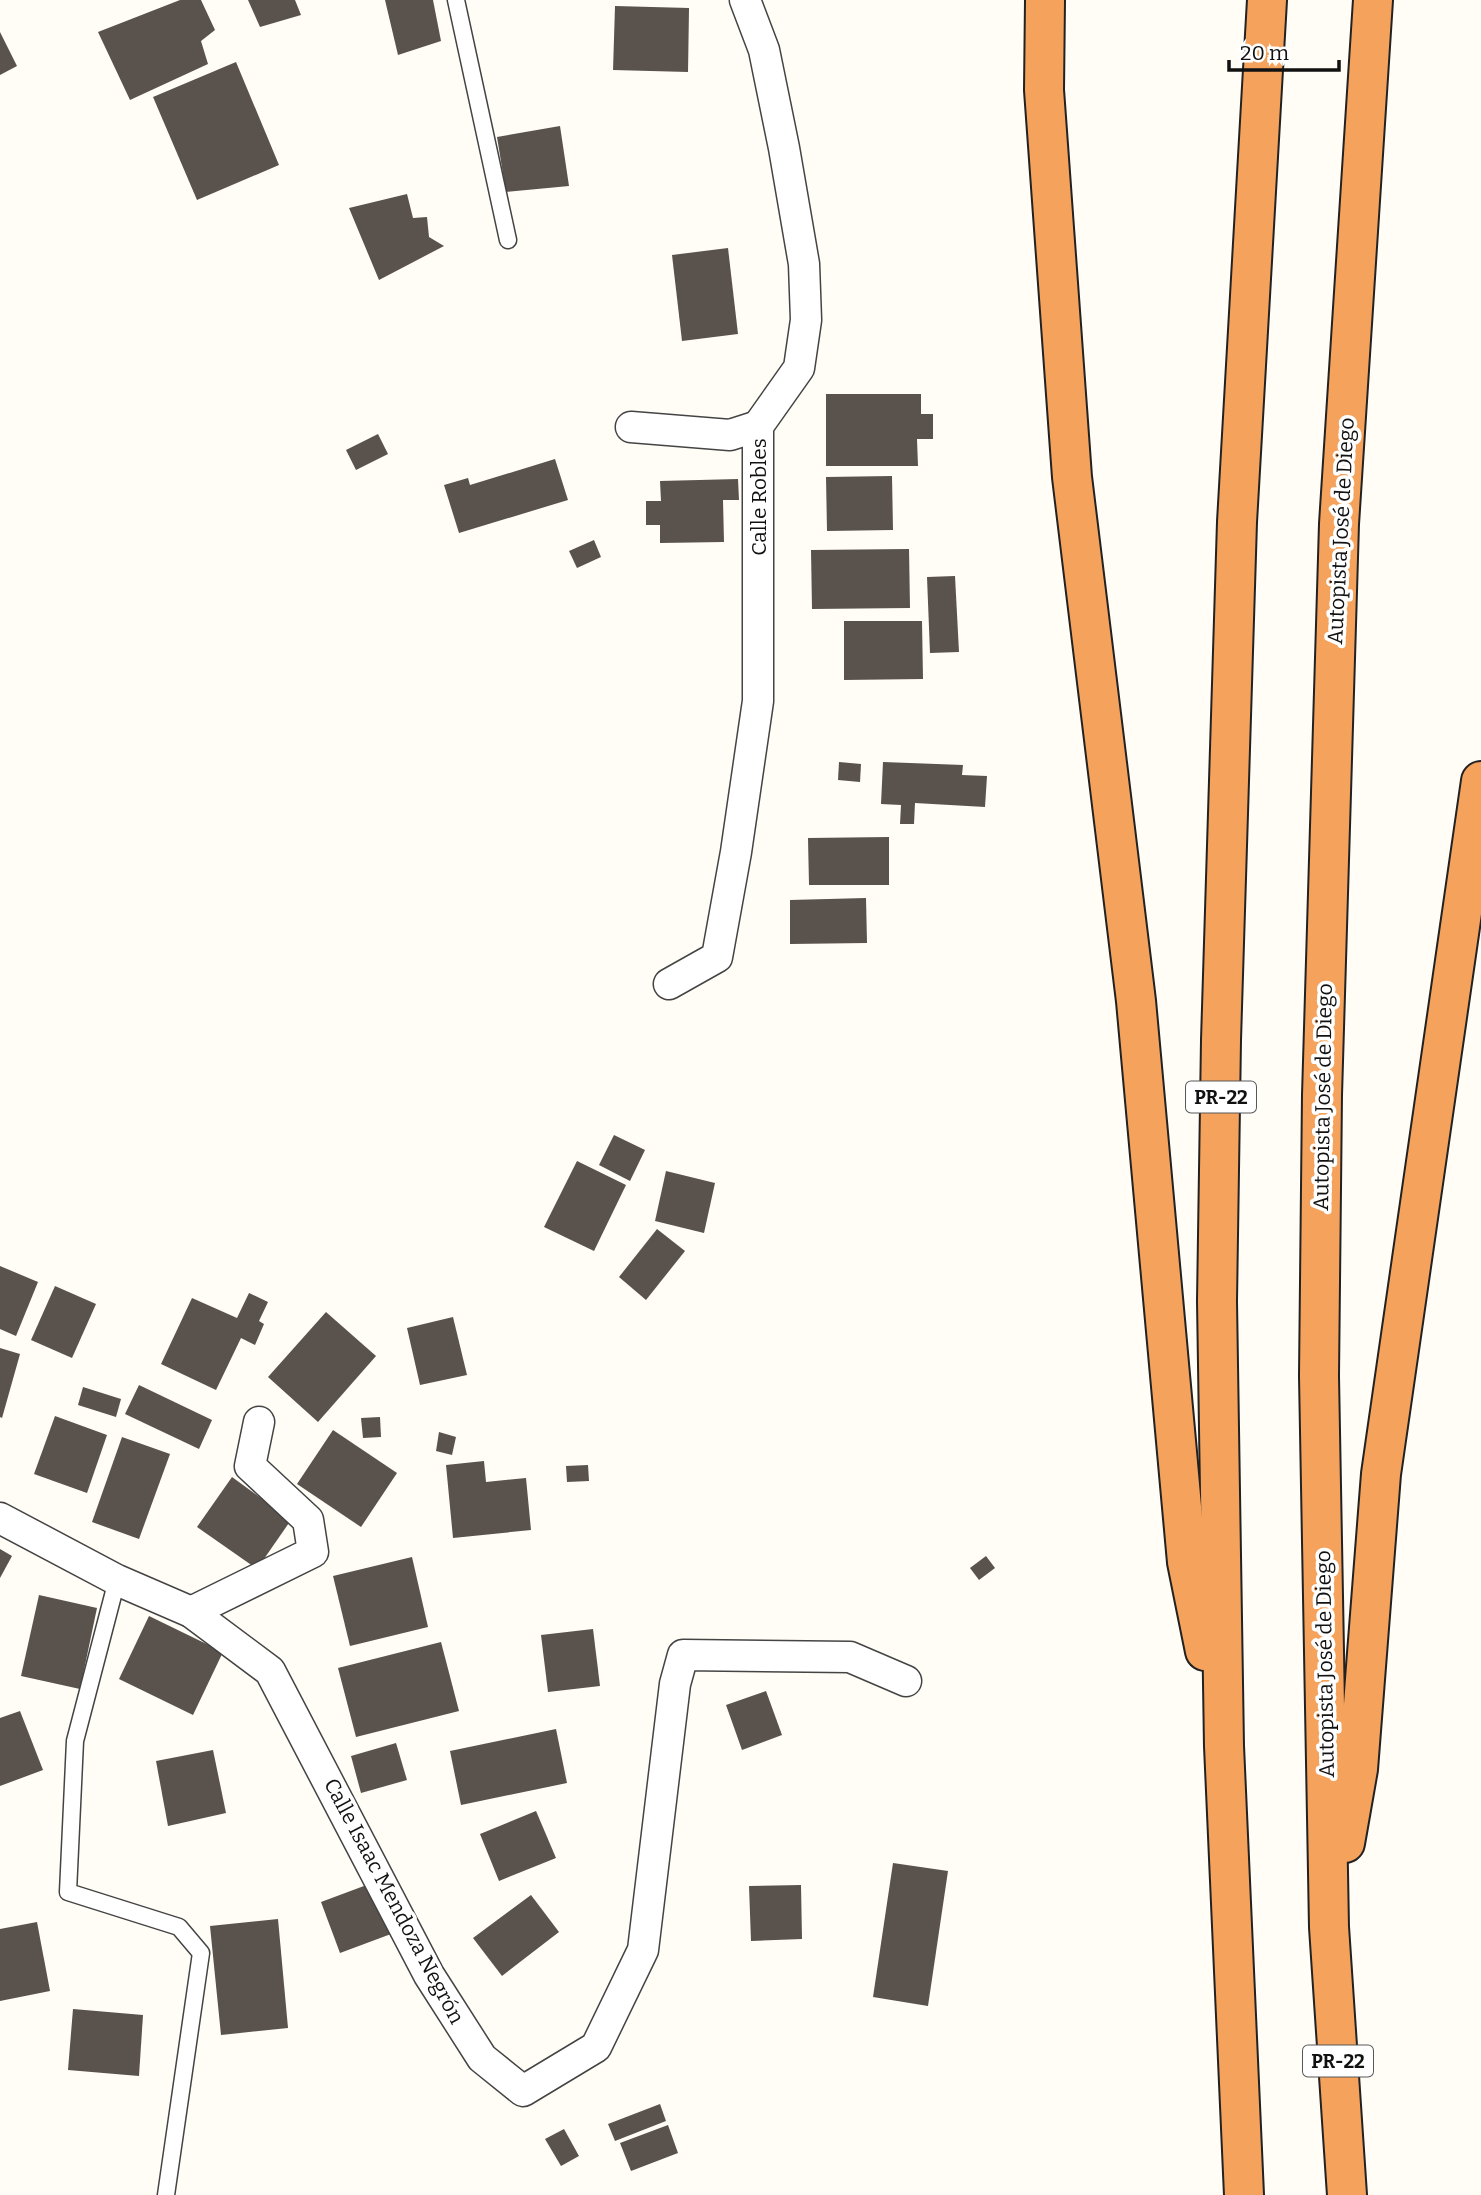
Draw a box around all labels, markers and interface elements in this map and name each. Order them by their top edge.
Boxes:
scale bar [1229,28,1339,72]
text: 20 m [1240,40,1289,66]
street label: Autopista José de Diego [1322,417,1360,645]
street label: Calle Robles [746,438,772,556]
street label: Autopista José de Diego [1308,983,1338,1211]
road number: PR-22 [1186,1082,1256,1112]
street label: Autopista José de Diego [1310,1550,1340,1778]
street label: Calle Isaac Mendoza Negrón [318,1774,470,2028]
road number: PR-22 [1303,2046,1373,2076]

